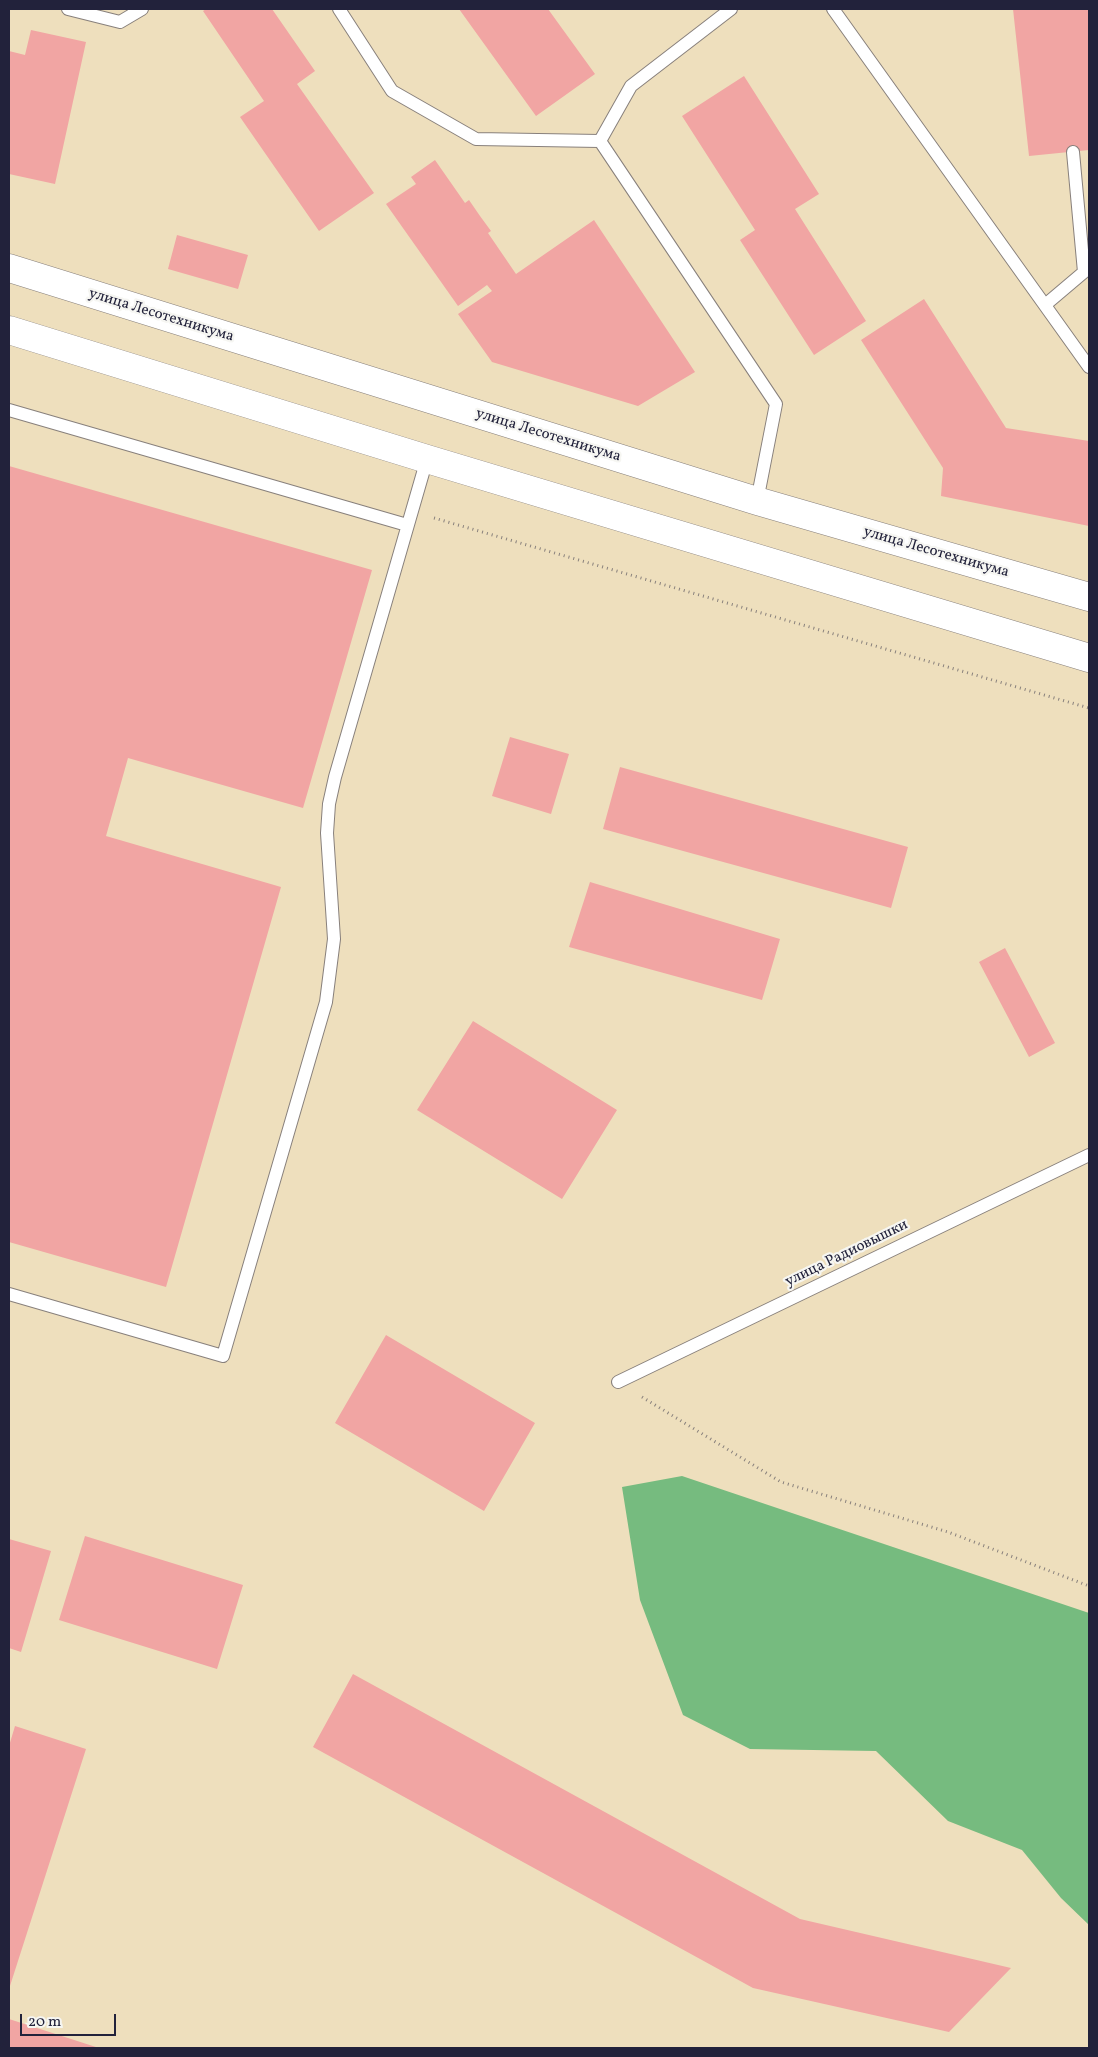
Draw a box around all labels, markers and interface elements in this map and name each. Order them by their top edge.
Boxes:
street label: улица Лесотехникума [86,285,236,347]
street label: улица Лесотехникума [473,405,623,467]
street label: улица Лесотехникума [861,524,1011,582]
street label: улица Радиовышки [783,1216,911,1292]
scale bar [22,2004,119,2036]
text: 20 m [28,2012,61,2033]

